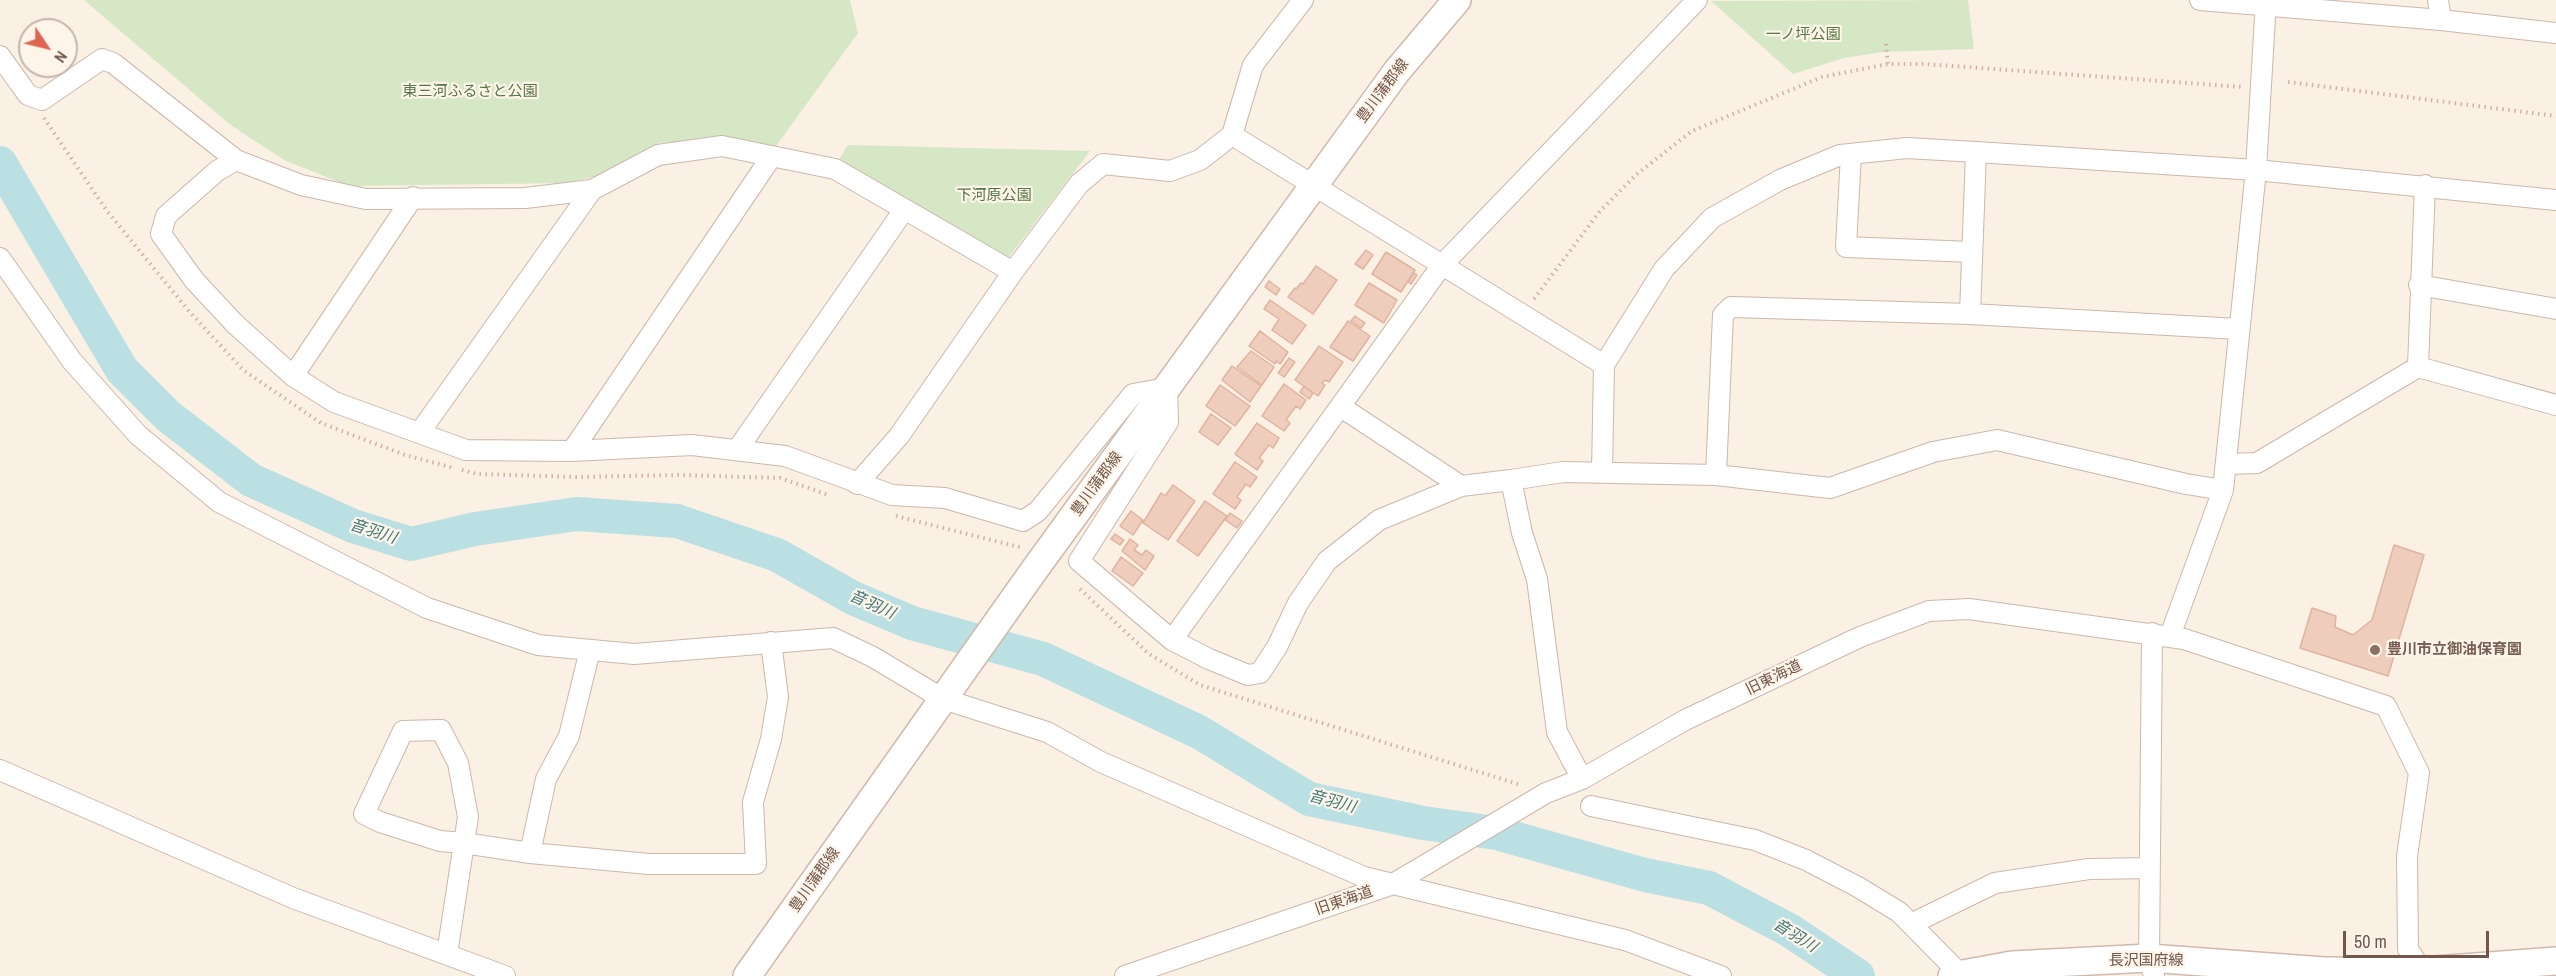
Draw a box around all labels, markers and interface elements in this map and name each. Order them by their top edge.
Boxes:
north arrow [18,18,78,78]
park label: 一ノ坪公園 [1766,26,1840,44]
text: N [49,47,73,67]
street label: 豊川蒲郡線 [1353,56,1413,126]
park label: 東三河ふるさと公園 [403,83,537,101]
park label: 下河原公園 [957,187,1031,205]
street label: 豊川蒲郡線 [1068,448,1126,520]
water label: 音羽川 [347,515,399,549]
water label: 音羽川 [846,586,898,624]
place label: 豊川市立御油保育園 [2387,641,2522,659]
marker: 豊川市立御油保育園 [2368,643,2382,657]
street label: 旧東海道 [1743,657,1805,699]
water label: 音羽川 [1306,787,1358,817]
street label: 豊川蒲郡線 [786,844,844,916]
street label: 旧東海道 [1313,883,1375,919]
water label: 音羽川 [1770,915,1820,957]
scale bar [2346,919,2492,957]
text: 50 m [2354,929,2387,954]
street label: 長沢国府線 [2109,952,2183,970]

